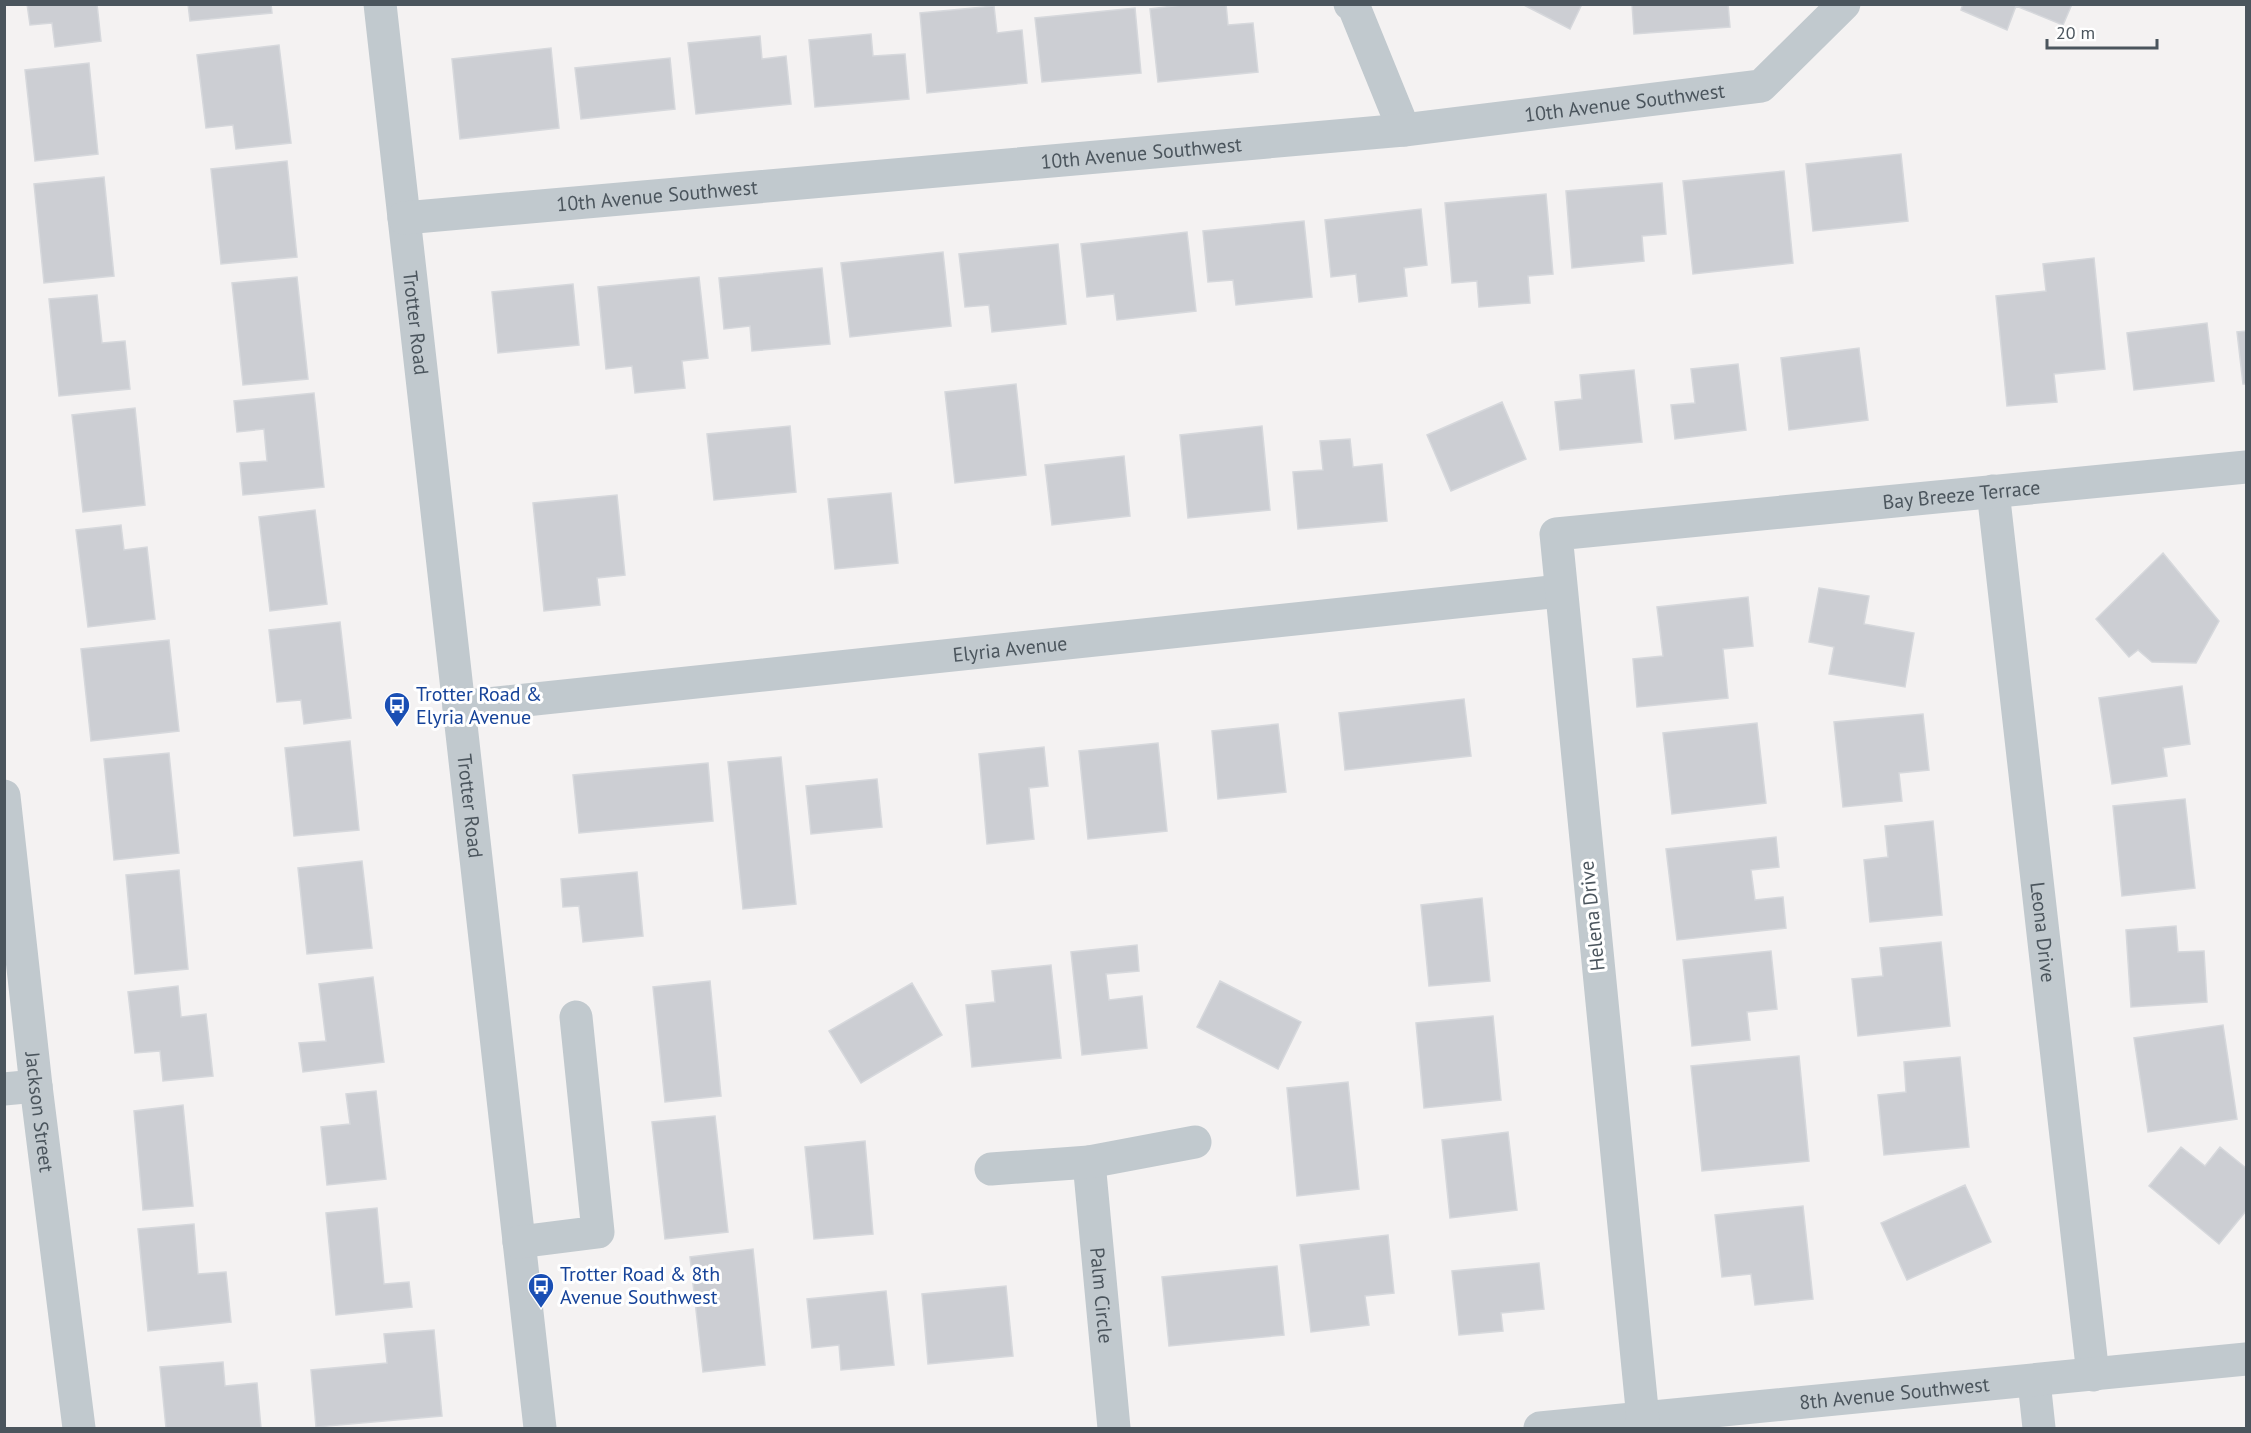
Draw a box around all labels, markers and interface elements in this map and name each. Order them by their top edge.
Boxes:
scale bar [2047,12,2156,50]
text: 20 m [2056,21,2095,44]
street label: 10th Avenue Southwest [1523,78,1726,128]
street label: 10th Avenue Southwest [1039,131,1243,175]
street label: 10th Avenue Southwest [555,174,759,218]
street label: Trotter Road [397,270,435,376]
street label: Bay Breeze Terrace [1881,474,2041,515]
street label: Elyria Avenue [951,630,1069,668]
place label: Trotter Road & Elyria Avenue [416,681,542,730]
bus stop icon: Trotter Road & Elyria Avenue [382,690,412,728]
street label: Trotter Road [451,753,489,859]
street label: Helena Drive [1573,860,1611,972]
street label: Leona Drive [2024,881,2061,984]
street label: Jackson Street [19,1050,60,1174]
street label: Palm Circle [1084,1246,1119,1345]
place label: Trotter Road & 8th Avenue Southwest [560,1261,720,1310]
bus stop icon: Trotter Road & 8th Avenue Southwest [526,1271,556,1309]
street label: 8th Avenue Southwest [1798,1371,1991,1416]

